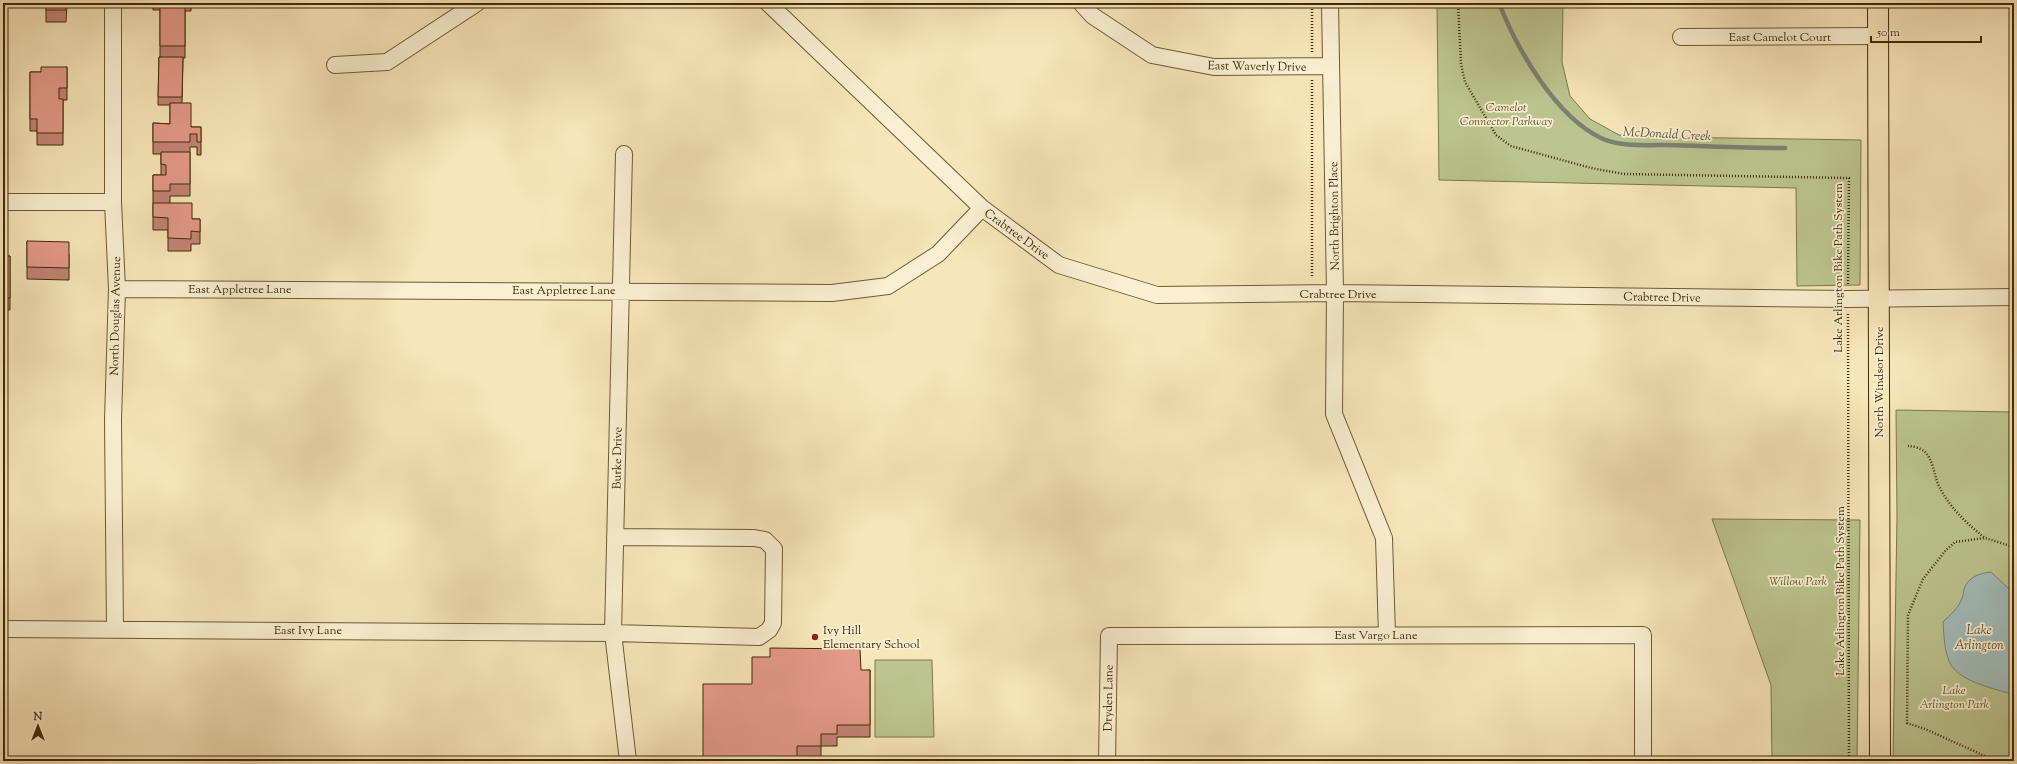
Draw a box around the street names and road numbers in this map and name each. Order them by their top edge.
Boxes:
street label: East Camelot Court [1729,29,1831,47]
street label: East Waverly Drive [1207,57,1307,77]
street label: North Brighton Place [1325,161,1345,271]
street label: Lake Arlington Bike Path System [1830,183,1848,353]
street label: Crabtree Drive [980,205,1053,265]
street label: North Douglas Avenue [106,256,126,376]
street label: East Appletree Lane [188,281,292,299]
street label: East Appletree Lane [512,282,616,300]
street label: Crabtree Drive [1299,286,1377,304]
street label: Crabtree Drive [1623,288,1701,308]
street label: North Windsor Drive [1871,326,1889,438]
street label: Burke Drive [608,426,628,489]
street label: Lake Arlington Bike Path System [1832,506,1850,676]
street label: East Ivy Lane [274,622,343,640]
street label: East Vargo Lane [1334,627,1418,645]
street label: Dryden Lane [1099,664,1119,732]

